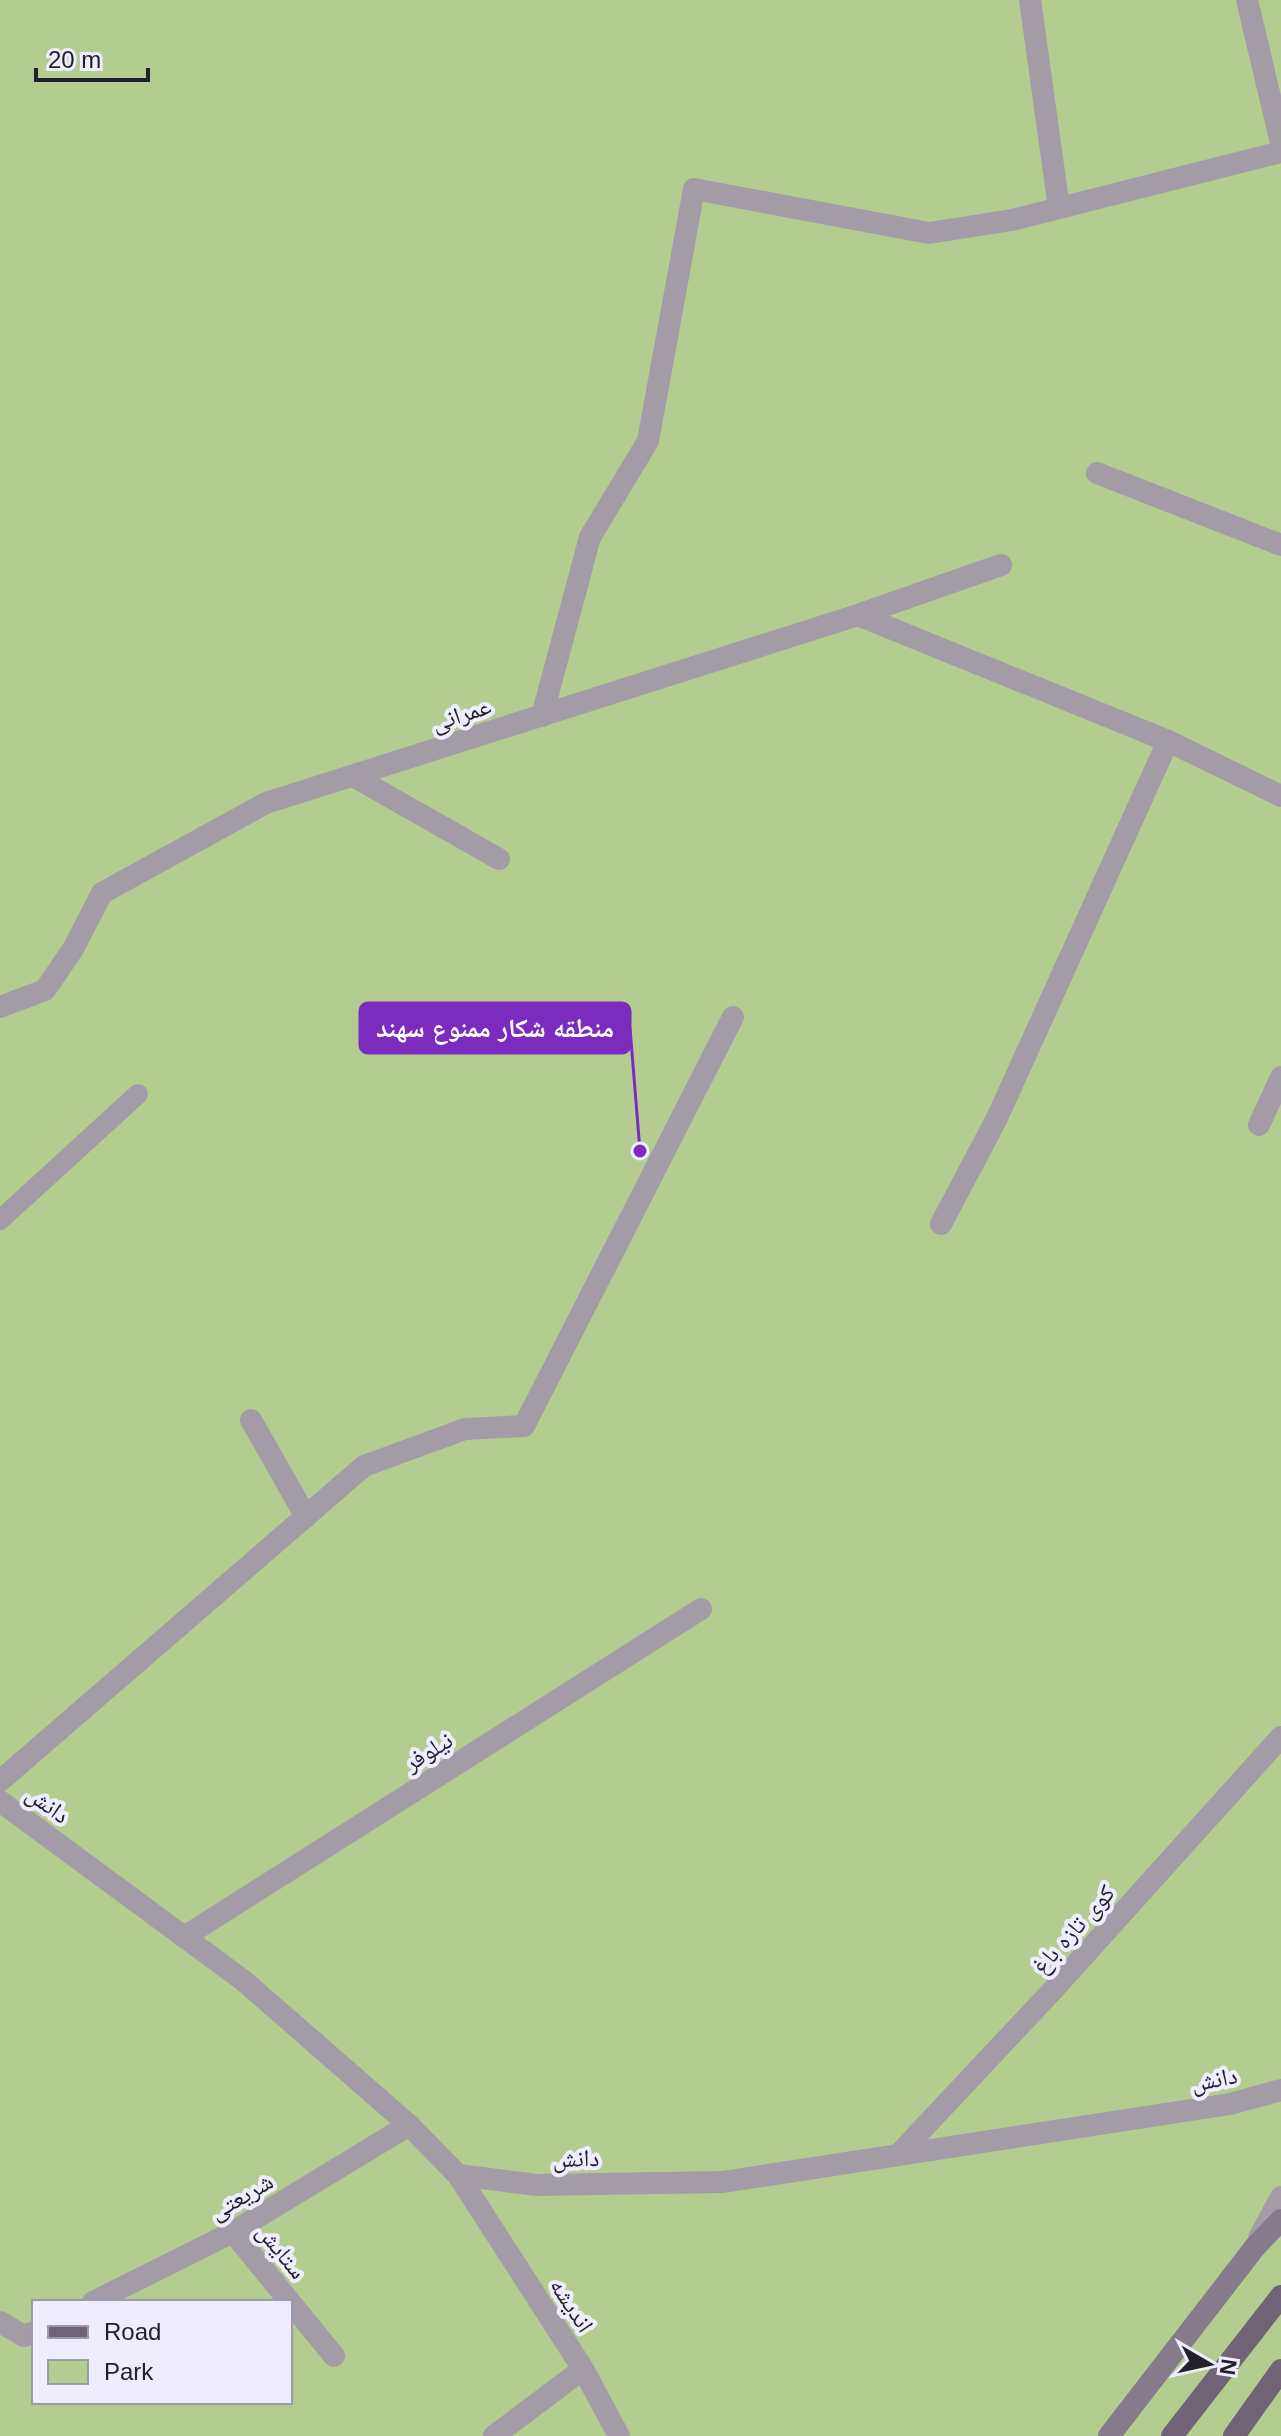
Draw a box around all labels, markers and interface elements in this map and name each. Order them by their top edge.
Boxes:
scale bar [36,32,148,82]
text: 20 m [48,46,101,73]
street label: عمرانی [428,692,494,737]
callout: منطقه شکار ممنوع سهند [360,1003,630,1053]
text: منطقه شکار ممنوع سهند [376,1013,614,1045]
street label: نیلوفر [398,1726,457,1777]
street label: دانش [21,1779,75,1829]
street label: کوی تازه باغ [1026,1879,1121,1980]
street label: دانش [1189,2061,1240,2098]
street label: دانش [552,2144,600,2173]
street label: شریعتی [204,2167,278,2226]
street label: ستایش [251,2218,312,2285]
street label: اندیشه [544,2273,599,2337]
legend [32,2300,292,2404]
text: Road [104,2318,161,2345]
north arrow [1169,2324,1249,2404]
text: N [1215,2357,1242,2377]
text: Park [104,2358,154,2385]

